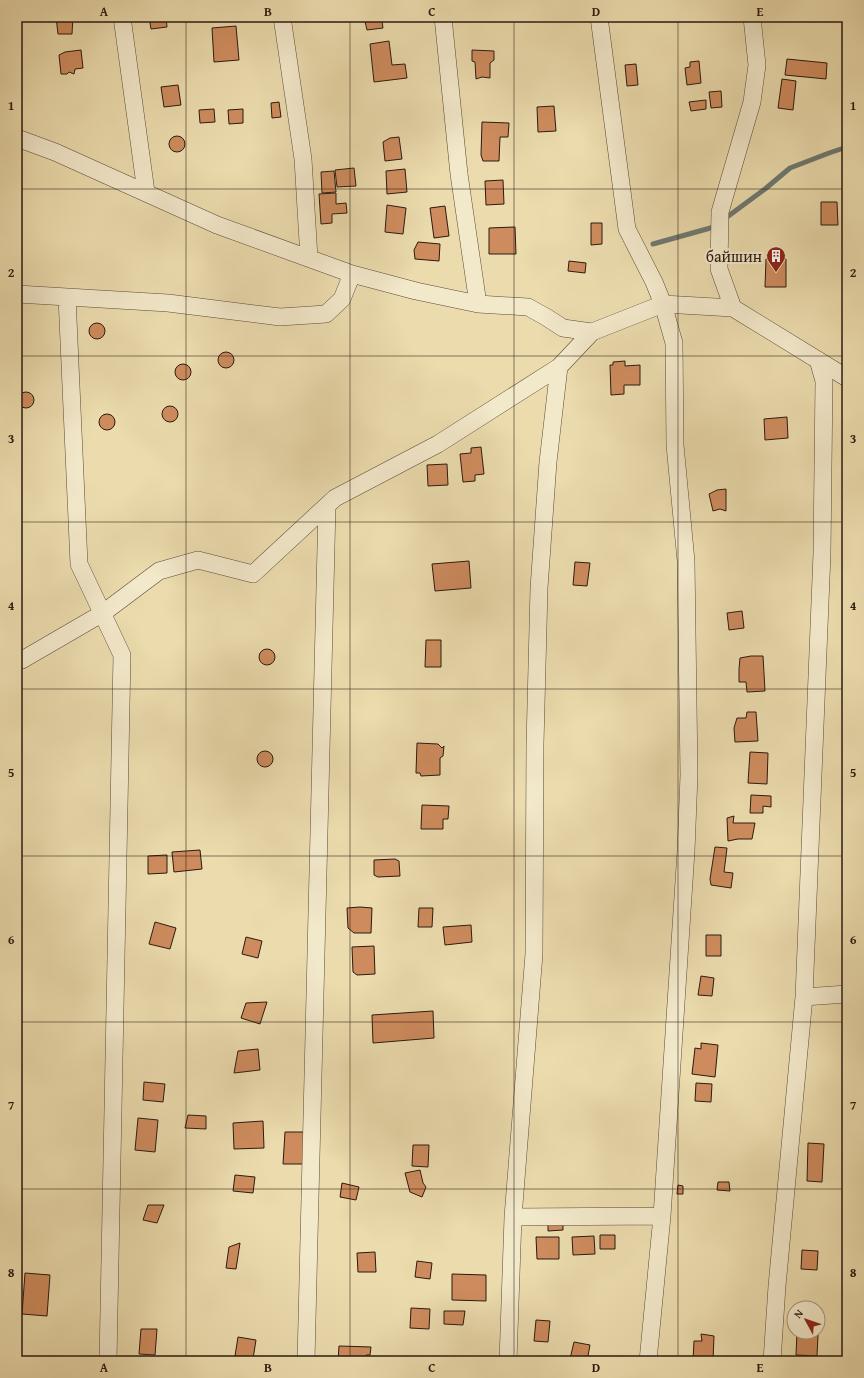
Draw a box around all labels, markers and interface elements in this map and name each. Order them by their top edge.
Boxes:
text: A [100,2,109,21]
text: B [264,2,272,21]
text: C [428,2,436,21]
text: D [592,2,600,21]
text: E [757,2,764,21]
text: 1 [8,96,14,115]
text: 1 [850,96,856,115]
place label: байшин [706,244,762,268]
building icon: байшин [765,245,787,273]
text: 2 [8,263,15,282]
text: 2 [850,263,857,282]
text: 3 [8,429,14,448]
text: 3 [850,429,856,448]
text: 4 [8,596,15,615]
text: 4 [850,596,857,615]
text: 5 [8,763,15,782]
text: 5 [850,763,857,782]
text: 6 [8,930,15,949]
text: 6 [850,930,857,949]
text: 7 [8,1096,15,1115]
text: 7 [850,1096,857,1115]
text: 8 [8,1263,15,1282]
text: 8 [850,1263,857,1282]
north arrow [786,1300,826,1340]
text: N [790,1305,807,1322]
text: A [100,1358,109,1377]
text: B [264,1358,272,1377]
text: C [428,1358,436,1377]
text: D [592,1358,600,1377]
text: E [757,1358,764,1377]

